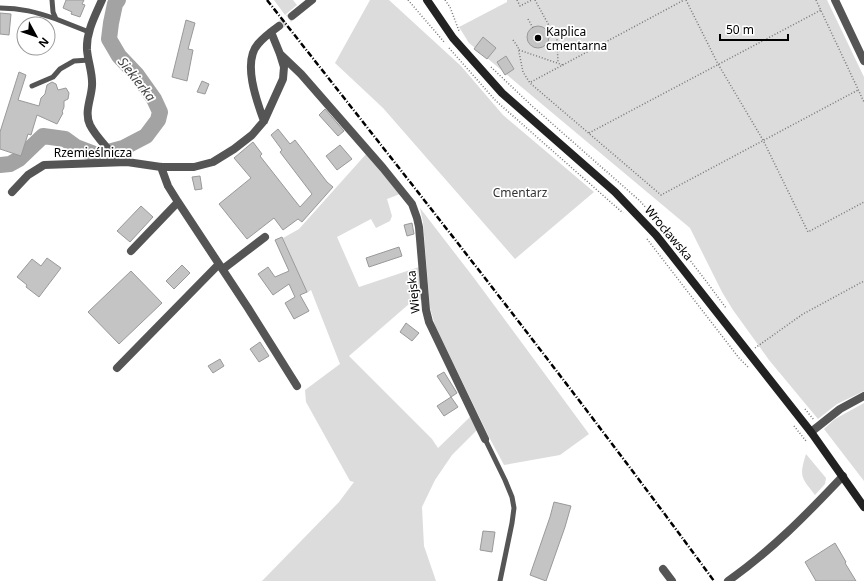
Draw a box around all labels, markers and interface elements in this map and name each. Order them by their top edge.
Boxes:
north arrow [16,16,56,56]
scale bar [720,16,788,42]
text: 50 m [726,21,754,38]
place label: Kaplica cmentarna [546,23,607,54]
marker: Kaplica cmentarna [533,33,543,43]
text: N [35,34,53,51]
water label: Siekierka [114,53,160,105]
street label: Rzemieślnicza [54,144,132,161]
park label: Cmentarz [493,184,548,201]
street label: Wrocławska [641,202,697,264]
street label: Wiejska [402,270,424,314]

